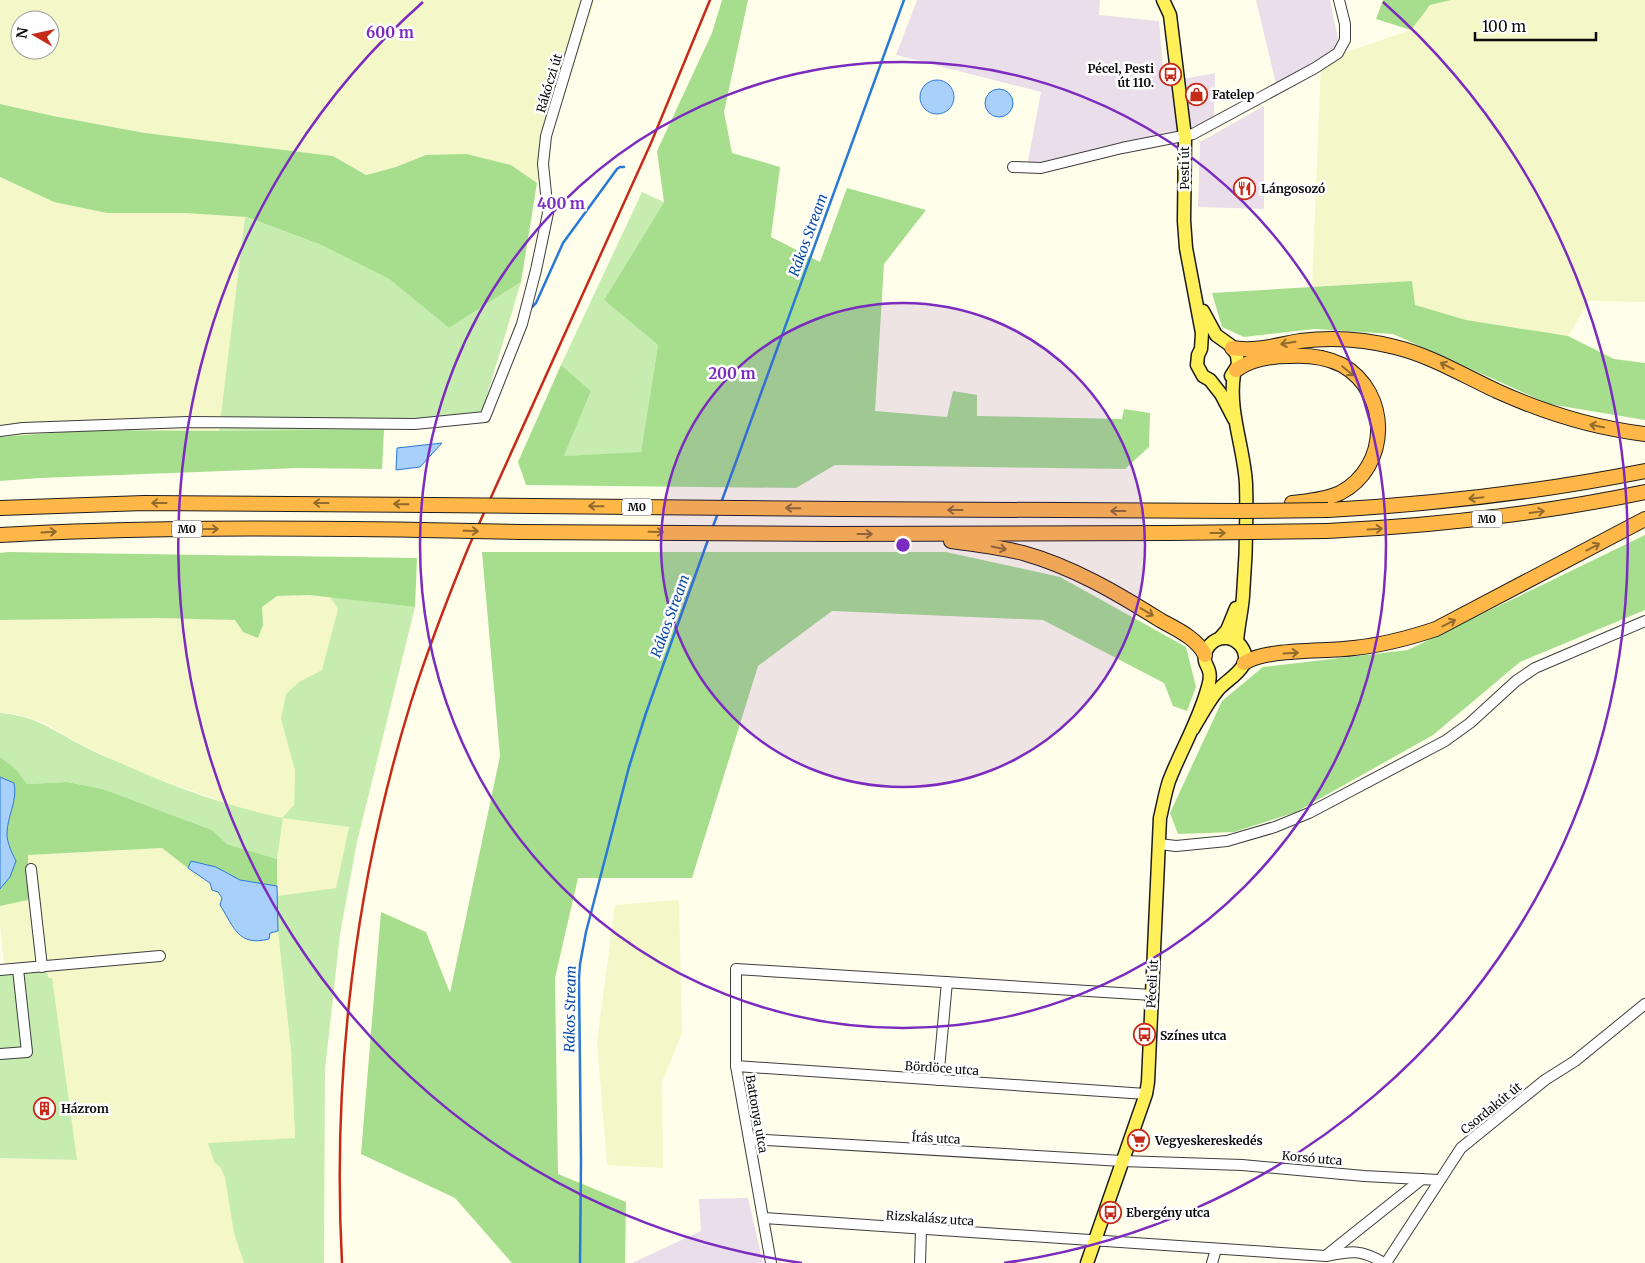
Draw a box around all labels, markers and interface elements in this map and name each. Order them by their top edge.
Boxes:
north arrow [10,10,60,60]
scale bar [1475,10,1596,42]
text: 100 m [1482,17,1526,36]
text: 600 m [366,23,414,42]
text: N [12,26,32,40]
street label: Rákóczi út [533,51,565,114]
place label: Pécel, Pesti út 110. [1088,61,1154,90]
bus stop icon: Pécel, Pesti út 110. [1158,63,1182,87]
shop icon: Fatelep [1184,82,1208,106]
place label: Fatelep [1212,87,1255,102]
street label: Pesti út [1177,146,1192,190]
restaurant icon: Lángosozó [1233,176,1257,200]
place label: Lángosozó [1261,181,1325,196]
water label: Rákos Stream [785,191,831,279]
text: 400 m [537,194,585,213]
one-way arrow [1281,339,1297,349]
one-way arrow [1439,360,1454,370]
text: 200 m [708,364,756,383]
one-way arrow [1342,365,1355,376]
one-way arrow [1589,421,1605,430]
one-way arrow [1468,493,1484,503]
one-way arrow [151,498,168,508]
one-way arrow [314,498,330,508]
road number: M0 [622,498,652,516]
one-way arrow [394,499,410,509]
one-way arrow [588,501,604,511]
one-way arrow [786,504,802,513]
one-way arrow [948,505,964,515]
one-way arrow [1110,506,1126,516]
one-way arrow [1529,507,1545,517]
road number: M0 [1472,510,1502,528]
road number: M0 [172,520,202,538]
one-way arrow [202,524,219,534]
one-way arrow [1367,524,1383,533]
one-way arrow [462,526,478,536]
one-way arrow [648,527,664,537]
one-way arrow [40,528,56,537]
one-way arrow [1210,528,1226,538]
one-way arrow [857,529,873,539]
centre of rings [894,536,912,554]
one-way arrow [1585,541,1600,551]
one-way arrow [990,544,1006,553]
water label: Rákos Stream [647,572,693,660]
one-way arrow [1139,607,1154,617]
one-way arrow [1442,618,1457,628]
one-way arrow [1283,648,1299,657]
street label: Péceli út [1143,959,1161,1009]
water label: Rákos Stream [560,965,580,1053]
bus stop icon: Színes utca [1132,1023,1156,1047]
place label: Színes utca [1160,1028,1227,1043]
street label: Bördöce utca [904,1058,980,1078]
street label: Battonya utca [743,1074,771,1155]
street label: Csordakút út [1458,1079,1525,1137]
building icon: Házrom [33,1096,57,1120]
place label: Házrom [61,1101,109,1116]
supermarket icon: Vegyeskereskedés [1127,1128,1151,1152]
street label: Írás utca [911,1129,961,1147]
place label: Vegyeskereskedés [1154,1133,1263,1148]
street label: Korsó utca [1281,1148,1343,1168]
bus stop icon: Ebergény utca [1098,1200,1122,1224]
place label: Ebergény utca [1126,1205,1210,1220]
street label: Rizskalász utca [885,1207,975,1229]

